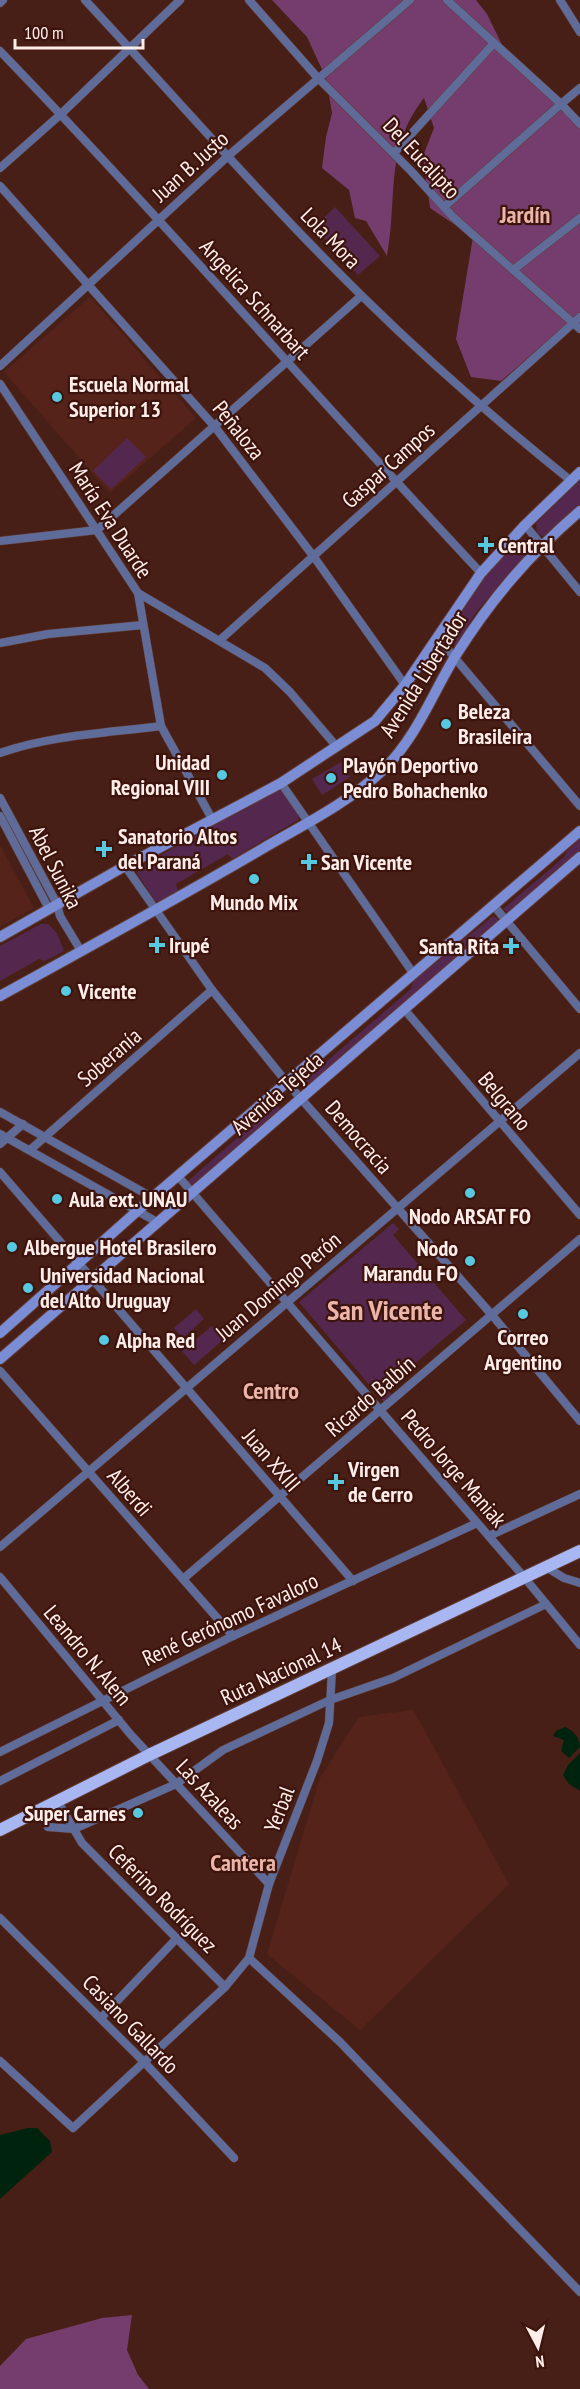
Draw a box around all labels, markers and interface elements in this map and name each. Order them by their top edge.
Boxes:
scale bar [15,12,142,50]
text: 100 m [24,21,64,44]
street label: Del Eucalipto [377,112,467,204]
street label: Juan B. Justo [145,124,234,208]
district label: Jardín [499,199,550,230]
street label: Lola Mora [295,201,367,275]
street label: Angelica Schnarbart [194,233,316,365]
place label: Escuela Normal Superior 13 [69,370,190,423]
marker: Escuela Normal Superior 13 [50,390,64,404]
street label: Peñaloza [207,395,271,465]
street label: Gaspar Campos [336,416,440,514]
street label: María Eva Duarde [63,457,159,583]
place label: Central [498,531,555,559]
marker: Central [479,538,493,552]
street label: Avenida Libertador [373,606,473,742]
place label: Beleza Brasileira [458,697,532,750]
marker: Beleza Brasileira [439,717,453,731]
place label: Unidad Regional VIII [111,748,210,801]
place label: Playón Deportivo Pedro Bohachenko [343,751,488,804]
marker: Unidad Regional VIII [215,768,229,782]
marker: Playón Deportivo Pedro Bohachenko [324,771,338,785]
street label: Abel Sunika [23,821,89,913]
place label: Sanatorio Altos del Paraná [118,822,237,875]
marker: Sanatorio Altos del Paraná [95,840,113,858]
place label: San Vicente [321,848,412,876]
marker: San Vicente [302,855,316,869]
marker: Mundo Mix [247,872,261,886]
place label: Mundo Mix [210,888,298,916]
place label: Irupé [169,931,210,959]
place label: Santa Rita [419,932,499,960]
marker: Irupé [150,938,164,952]
marker: Santa Rita [504,939,518,953]
place label: Vicente [77,977,137,1005]
marker: Vicente [59,984,73,998]
street label: Soberanía [71,1022,147,1092]
street label: Avenida Tejeda [225,1045,329,1141]
street label: Belgrano [472,1066,538,1136]
street label: Democracia [319,1094,399,1180]
place label: Aula ext. UNAU [68,1185,187,1213]
marker: Nodo ARSAT FO [463,1186,477,1200]
marker: Aula ext. UNAU [50,1192,64,1206]
place label: Nodo ARSAT FO [409,1202,531,1230]
street label: Juan Domingo Perón [209,1225,346,1347]
place label: Albergue Hotel Brasilero [23,1233,217,1261]
place label: Nodo Marandu FO [363,1234,458,1287]
marker: Albergue Hotel Brasilero [5,1240,19,1254]
marker: Nodo Marandu FO [463,1254,477,1268]
place label: Universidad Nacional del Alto Uruguay [40,1261,205,1314]
marker: Universidad Nacional del Alto Uruguay [21,1281,35,1295]
district label: San Vicente [327,1291,443,1328]
marker: Correo Argentino [516,1307,530,1321]
place label: Correo Argentino [483,1323,562,1376]
place label: Alpha Red [115,1326,195,1354]
marker: Alpha Red [97,1333,111,1347]
street label: Ricardo Balbín [319,1349,421,1443]
district label: Centro [243,1375,299,1406]
street label: Pedro Jorge Maniak [395,1403,513,1533]
street label: Juan XXIII [236,1422,307,1497]
place label: Virgen de Cerro [347,1455,413,1508]
street label: Alberdi [102,1462,158,1522]
marker: Virgen de Cerro [329,1475,343,1489]
street label: René Gerónomo Favaloro [138,1566,322,1672]
street label: Leandro N. Alem [38,1599,138,1711]
street label: Ruta Nacional 14 [216,1631,346,1711]
street label: Las Azaleas [170,1753,250,1835]
street label: Yerbal [258,1781,301,1836]
place label: Super Carnes [24,1799,126,1827]
marker: Super Carnes [131,1806,145,1820]
street label: Ceferino Rodríguez [102,1837,224,1959]
district label: Cantera [210,1847,276,1878]
street label: Casiano Gallardo [77,1969,185,2079]
north arrow [508,2317,568,2377]
text: N [534,2351,545,2372]

